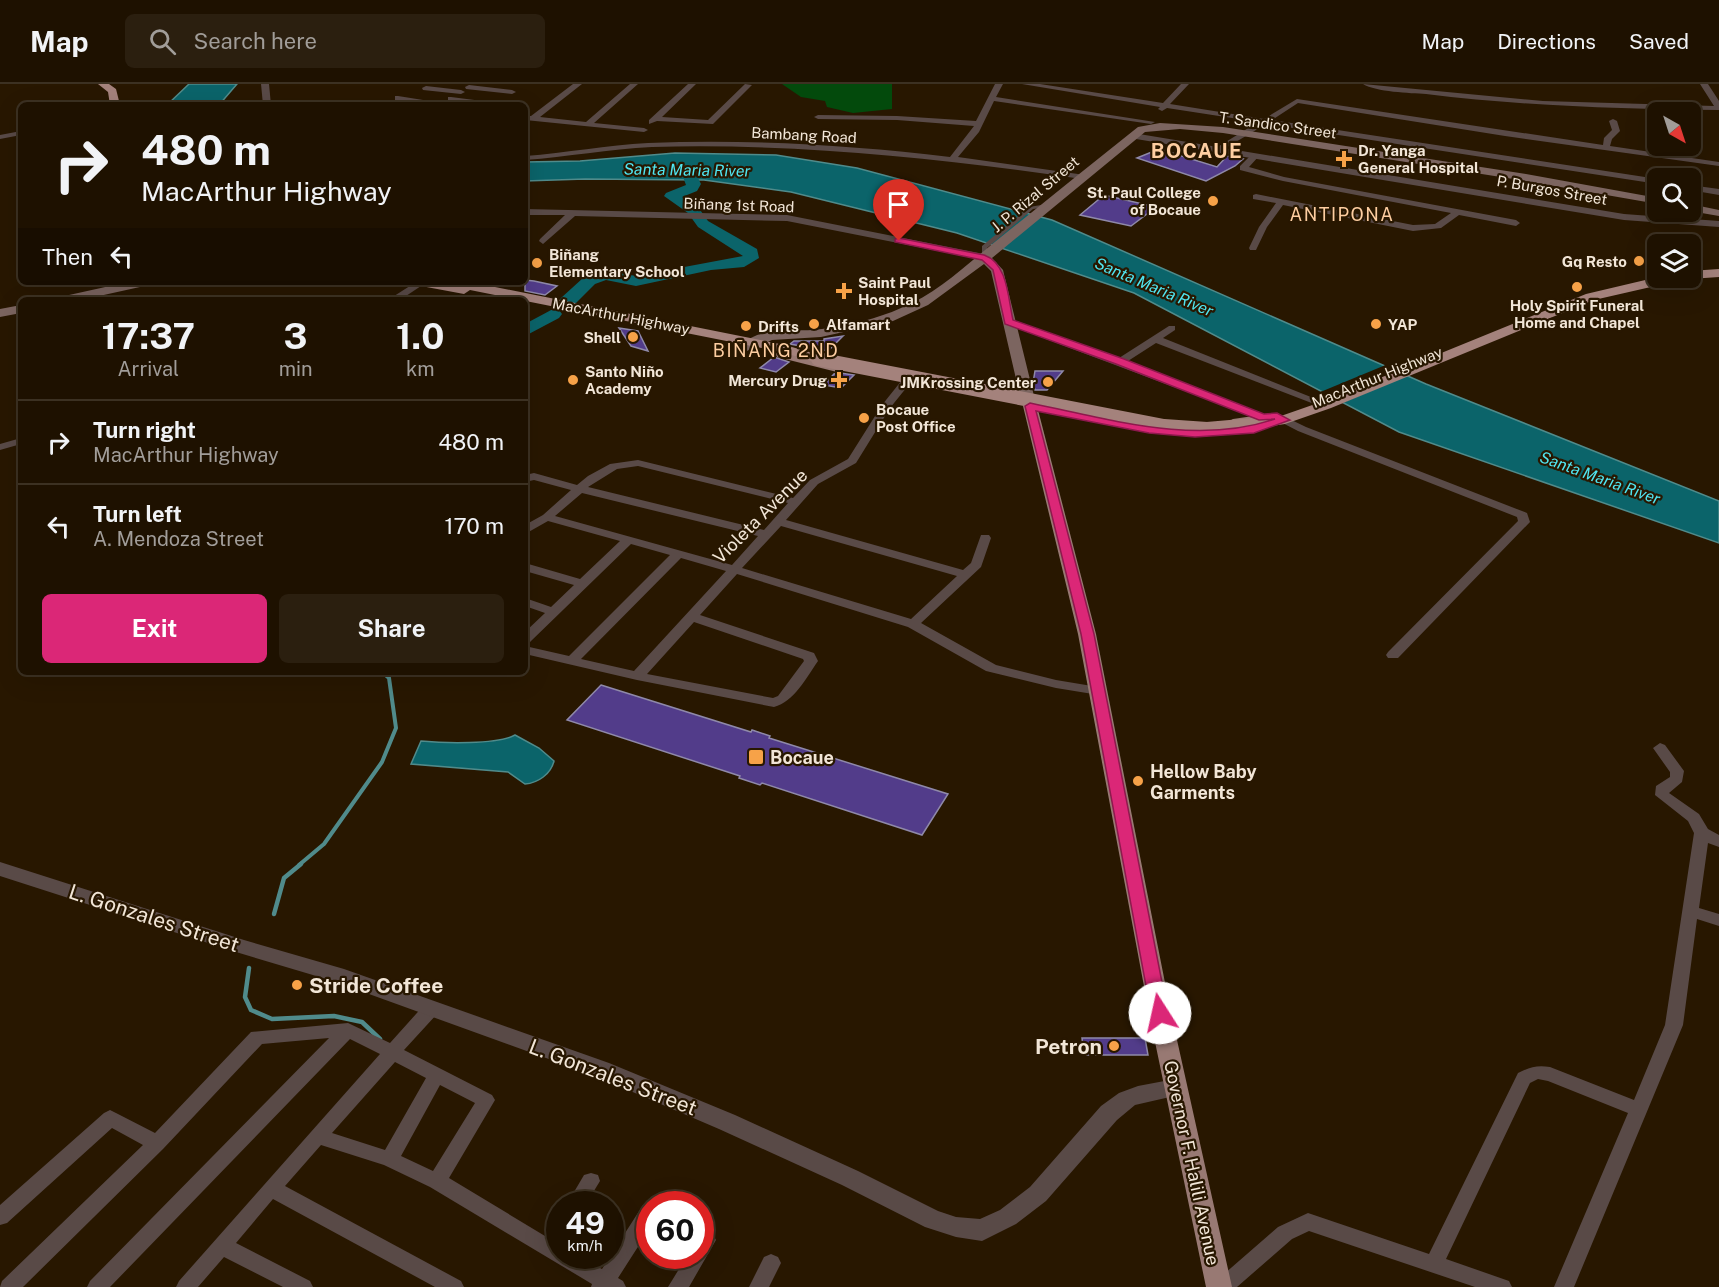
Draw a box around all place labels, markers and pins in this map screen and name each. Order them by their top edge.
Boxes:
place label: Dr. Yanga General Hospital [1358,142,1479,176]
marker: Dr. Yanga General Hospital [1335,150,1353,168]
pin [873,179,924,241]
place label: St. Paul College of Bocaue [1087,184,1201,218]
marker: St. Paul College of Bocaue [1206,194,1220,208]
place label: Biñang Elementary School [549,246,685,280]
place label: Gq Resto [1562,253,1627,270]
marker: Gq Resto [1632,254,1646,268]
marker: Biñang Elementary School [530,256,544,270]
place label: Saint Paul Hospital [858,274,931,308]
marker: Holy Spirit Funeral Home and Chapel [1570,280,1584,294]
marker: Saint Paul Hospital [835,282,853,300]
place label: Holy Spirit Funeral Home and Chapel [1510,297,1644,331]
place label: Alfamart [826,316,890,333]
place label: YAP [1388,316,1418,333]
marker: Alfamart [807,317,821,331]
marker: YAP [1369,317,1383,331]
place label: Drifts [758,318,799,335]
marker: Drifts [739,319,753,333]
place label: Shell [583,329,621,346]
marker: Shell [626,330,640,344]
place label: Santo Niño Academy [585,363,664,397]
place label: Mercury Drug [728,372,828,389]
marker: Santo Niño Academy [566,373,580,387]
marker: Mercury Drug [832,373,846,387]
place label: JMKrossing Center [900,374,1036,391]
marker: JMKrossing Center [1041,375,1055,389]
place label: Bocaue Post Office [876,401,956,435]
marker: Bocaue Post Office [857,411,871,425]
place label: Bocaue [770,747,834,768]
marker: Bocaue [747,748,765,766]
place label: Hellow Baby Garments [1150,761,1257,803]
marker: Hellow Baby Garments [1131,774,1145,788]
place label: Stride Coffee [309,973,443,998]
marker: Stride Coffee [290,978,304,992]
place label: Petron [1035,1034,1102,1059]
marker: Petron [1107,1039,1121,1053]

